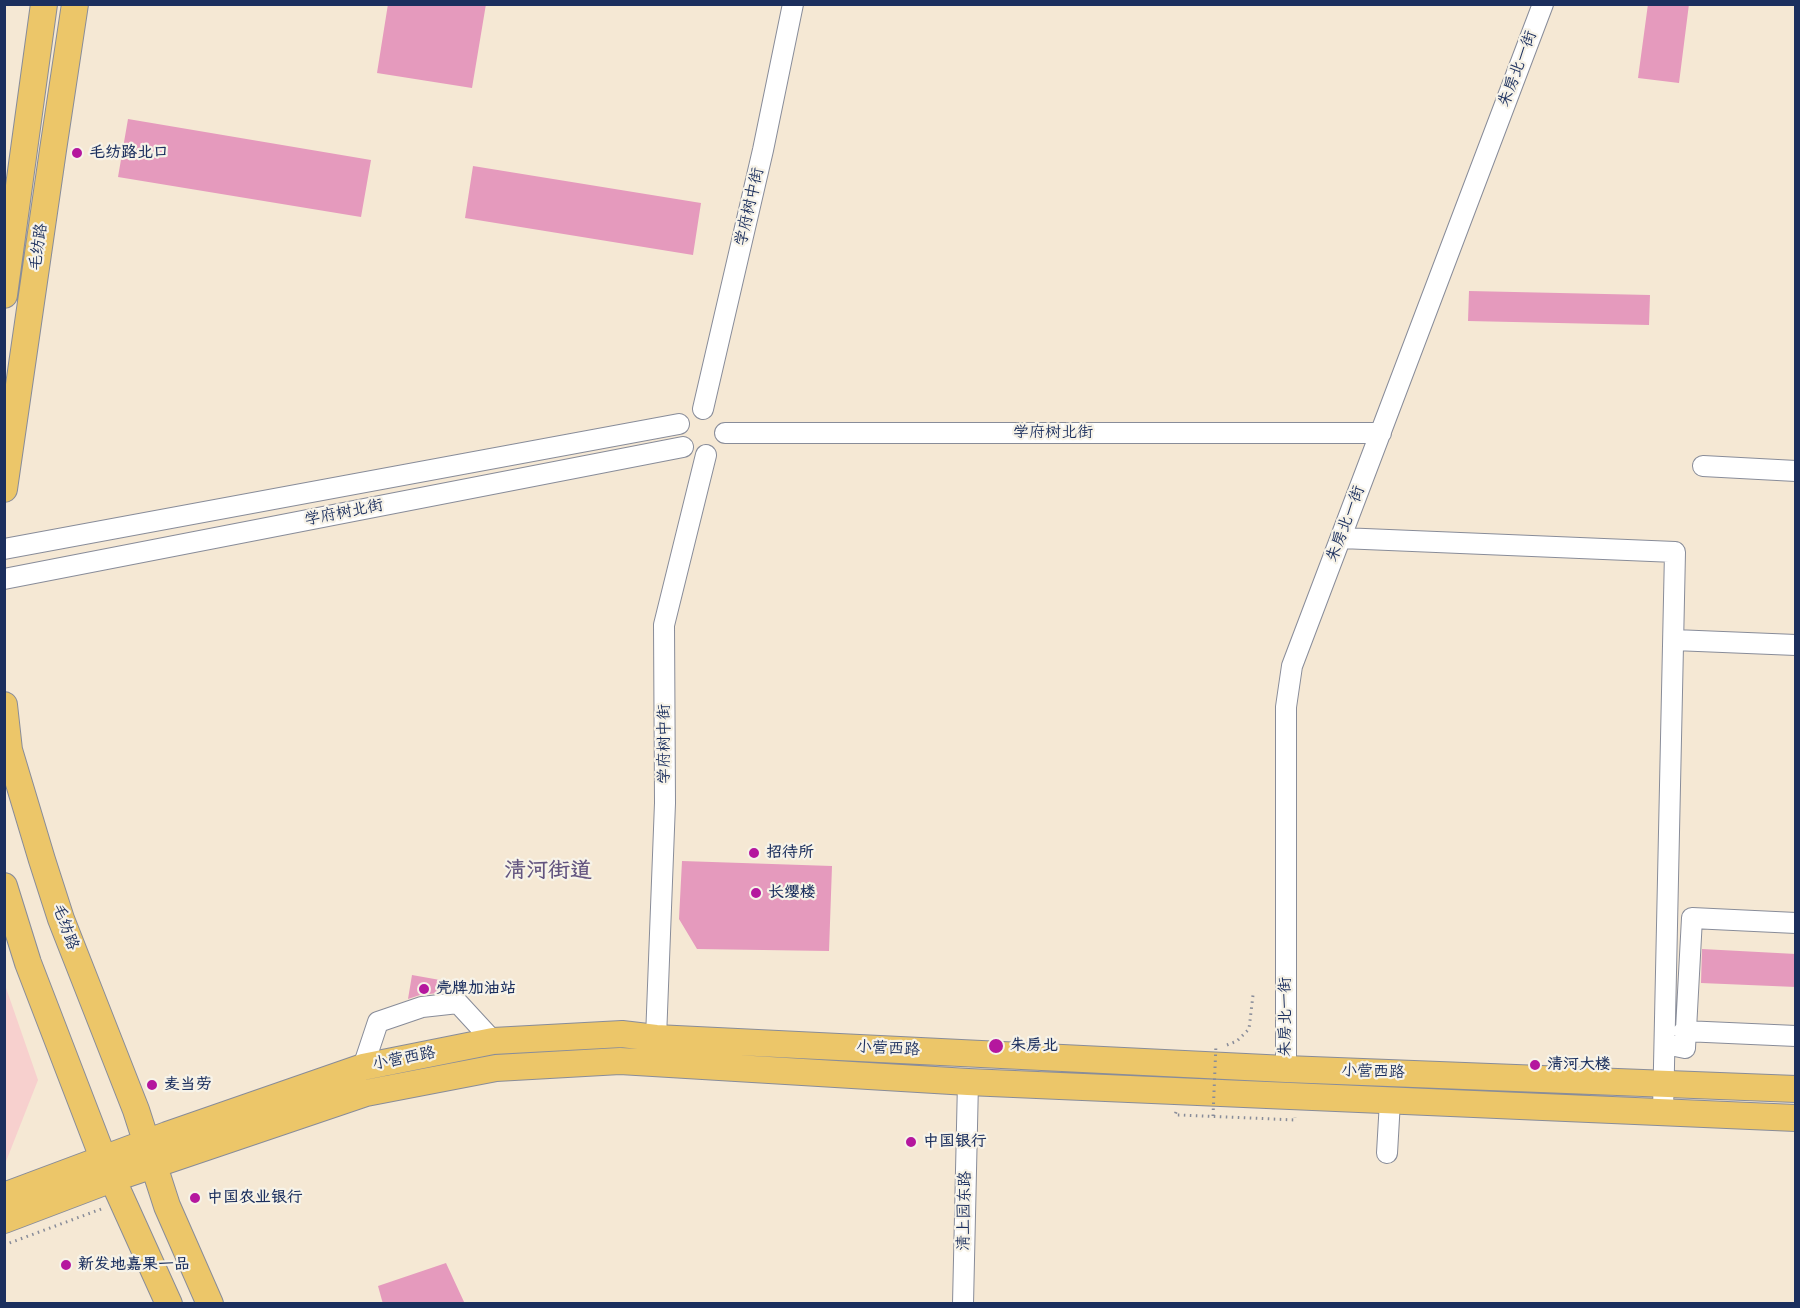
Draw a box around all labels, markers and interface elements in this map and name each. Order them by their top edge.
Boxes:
street label: 朱房北一街 [1495,28,1541,110]
place label: 毛纺路北口 [89,143,169,163]
marker: 毛纺路北口 [70,146,84,160]
street label: 学府树中街 [732,166,768,248]
street label: 毛纺路 [26,222,52,272]
street label: 学府树北街 [1013,423,1093,443]
street label: 朱房北一街 [1323,483,1369,565]
street label: 学府树北街 [303,496,385,530]
street label: 学府树中街 [655,704,675,784]
place label: 招待所 [766,843,814,863]
marker: 招待所 [747,846,761,860]
district label: 清河街道 [504,858,592,884]
place label: 长缨楼 [768,883,816,903]
marker: 长缨楼 [749,886,763,900]
street label: 毛纺路 [48,901,82,953]
street label: 朱房北一街 [1276,977,1296,1057]
place label: 壳牌加油站 [436,979,516,999]
marker: 壳牌加油站 [417,982,431,996]
place label: 朱房北 [1010,1036,1058,1056]
marker: 朱房北 [987,1037,1005,1055]
street label: 小营西路 [856,1038,920,1060]
street label: 小营西路 [371,1043,437,1075]
place label: 清河大楼 [1547,1055,1611,1075]
marker: 清河大楼 [1528,1058,1542,1072]
street label: 小营西路 [1341,1061,1405,1083]
place label: 麦当劳 [164,1075,212,1095]
marker: 麦当劳 [145,1078,159,1092]
place label: 中国银行 [923,1132,987,1152]
marker: 中国银行 [904,1135,918,1149]
street label: 清上园东路 [955,1171,975,1251]
place label: 中国农业银行 [207,1188,303,1208]
marker: 中国农业银行 [188,1191,202,1205]
place label: 新发地嘉果一品 [78,1255,190,1275]
marker: 新发地嘉果一品 [59,1258,73,1272]

